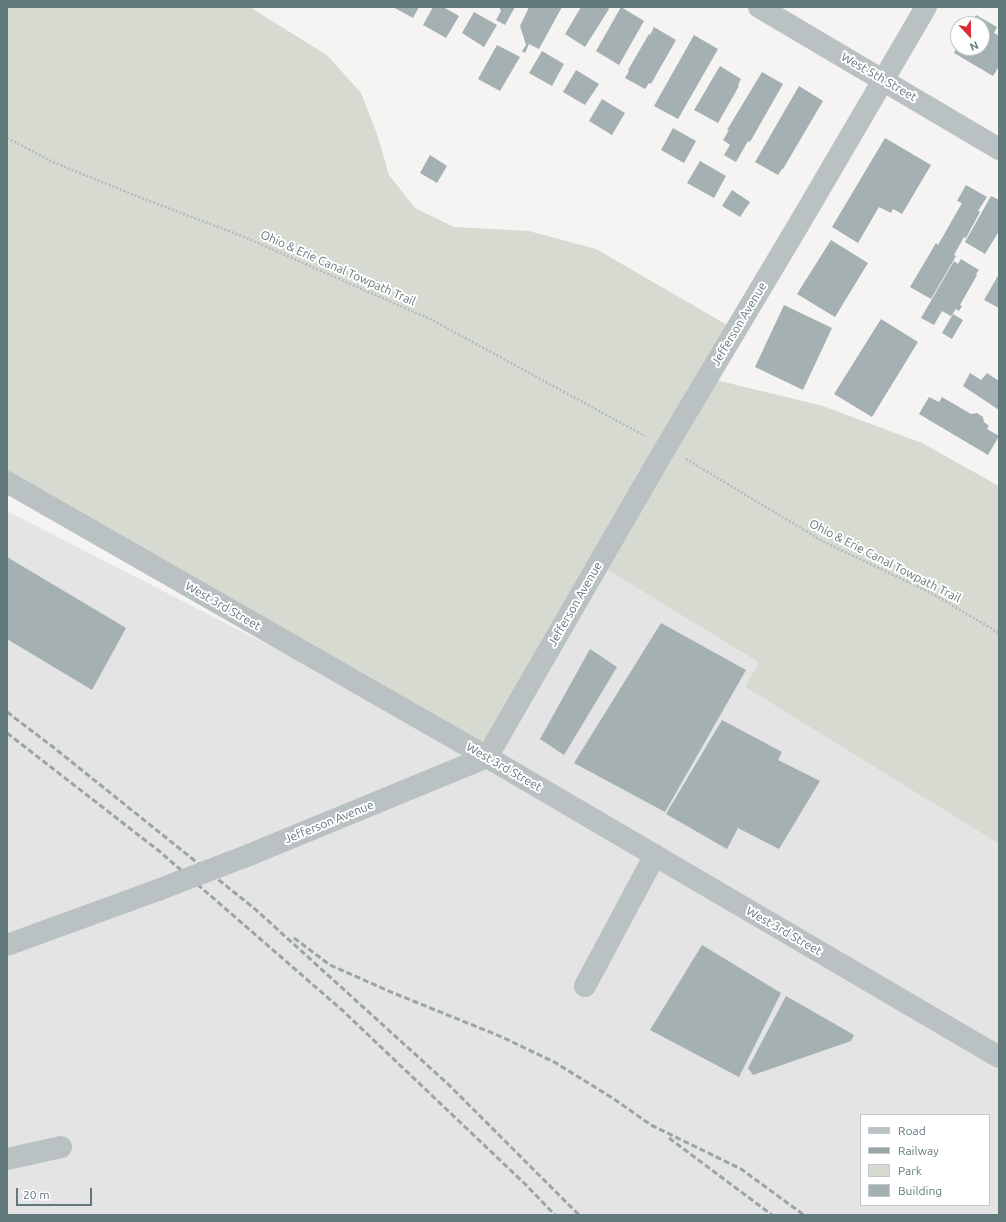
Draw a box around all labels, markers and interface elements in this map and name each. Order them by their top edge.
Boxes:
north arrow [950,16,990,56]
text: N [968,39,980,53]
street label: West 5th Street [839,50,919,104]
street label: Ohio & Erie Canal Towpath Trail [258,227,418,309]
street label: Jefferson Avenue [708,280,770,368]
street label: Ohio & Erie Canal Towpath Trail [807,516,963,606]
street label: Jefferson Avenue [545,559,605,649]
street label: West 3rd Street [183,579,263,633]
street label: West 3rd Street [464,740,544,794]
street label: Jefferson Avenue [282,798,376,846]
street label: West 3rd Street [744,904,824,958]
legend [860,1114,990,1206]
text: Road [898,1124,926,1137]
text: Railway [898,1144,939,1157]
text: Park [898,1164,922,1177]
scale bar [18,1180,94,1206]
text: Building [898,1184,942,1197]
text: 20 m [23,1188,50,1201]

